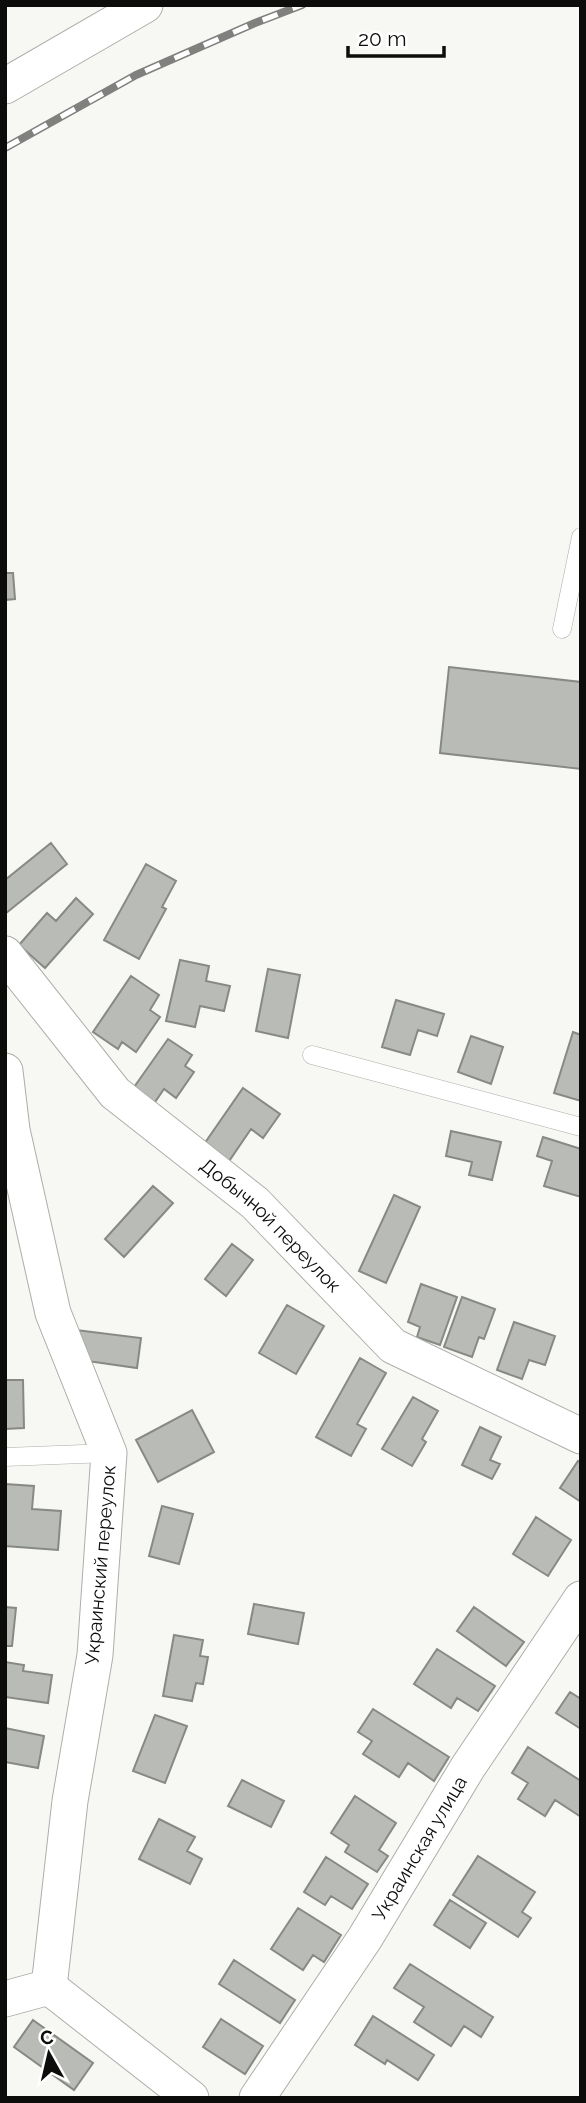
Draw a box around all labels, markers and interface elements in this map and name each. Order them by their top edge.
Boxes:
scale bar [348,14,444,58]
text: 20 m [358,26,406,51]
street label: Добычной переулок [196,1154,346,1297]
street label: Украинский переулок [80,1464,120,1666]
street label: Украинская улица [367,1772,471,1924]
north arrow [14,2019,84,2089]
text: С [39,2025,55,2049]

